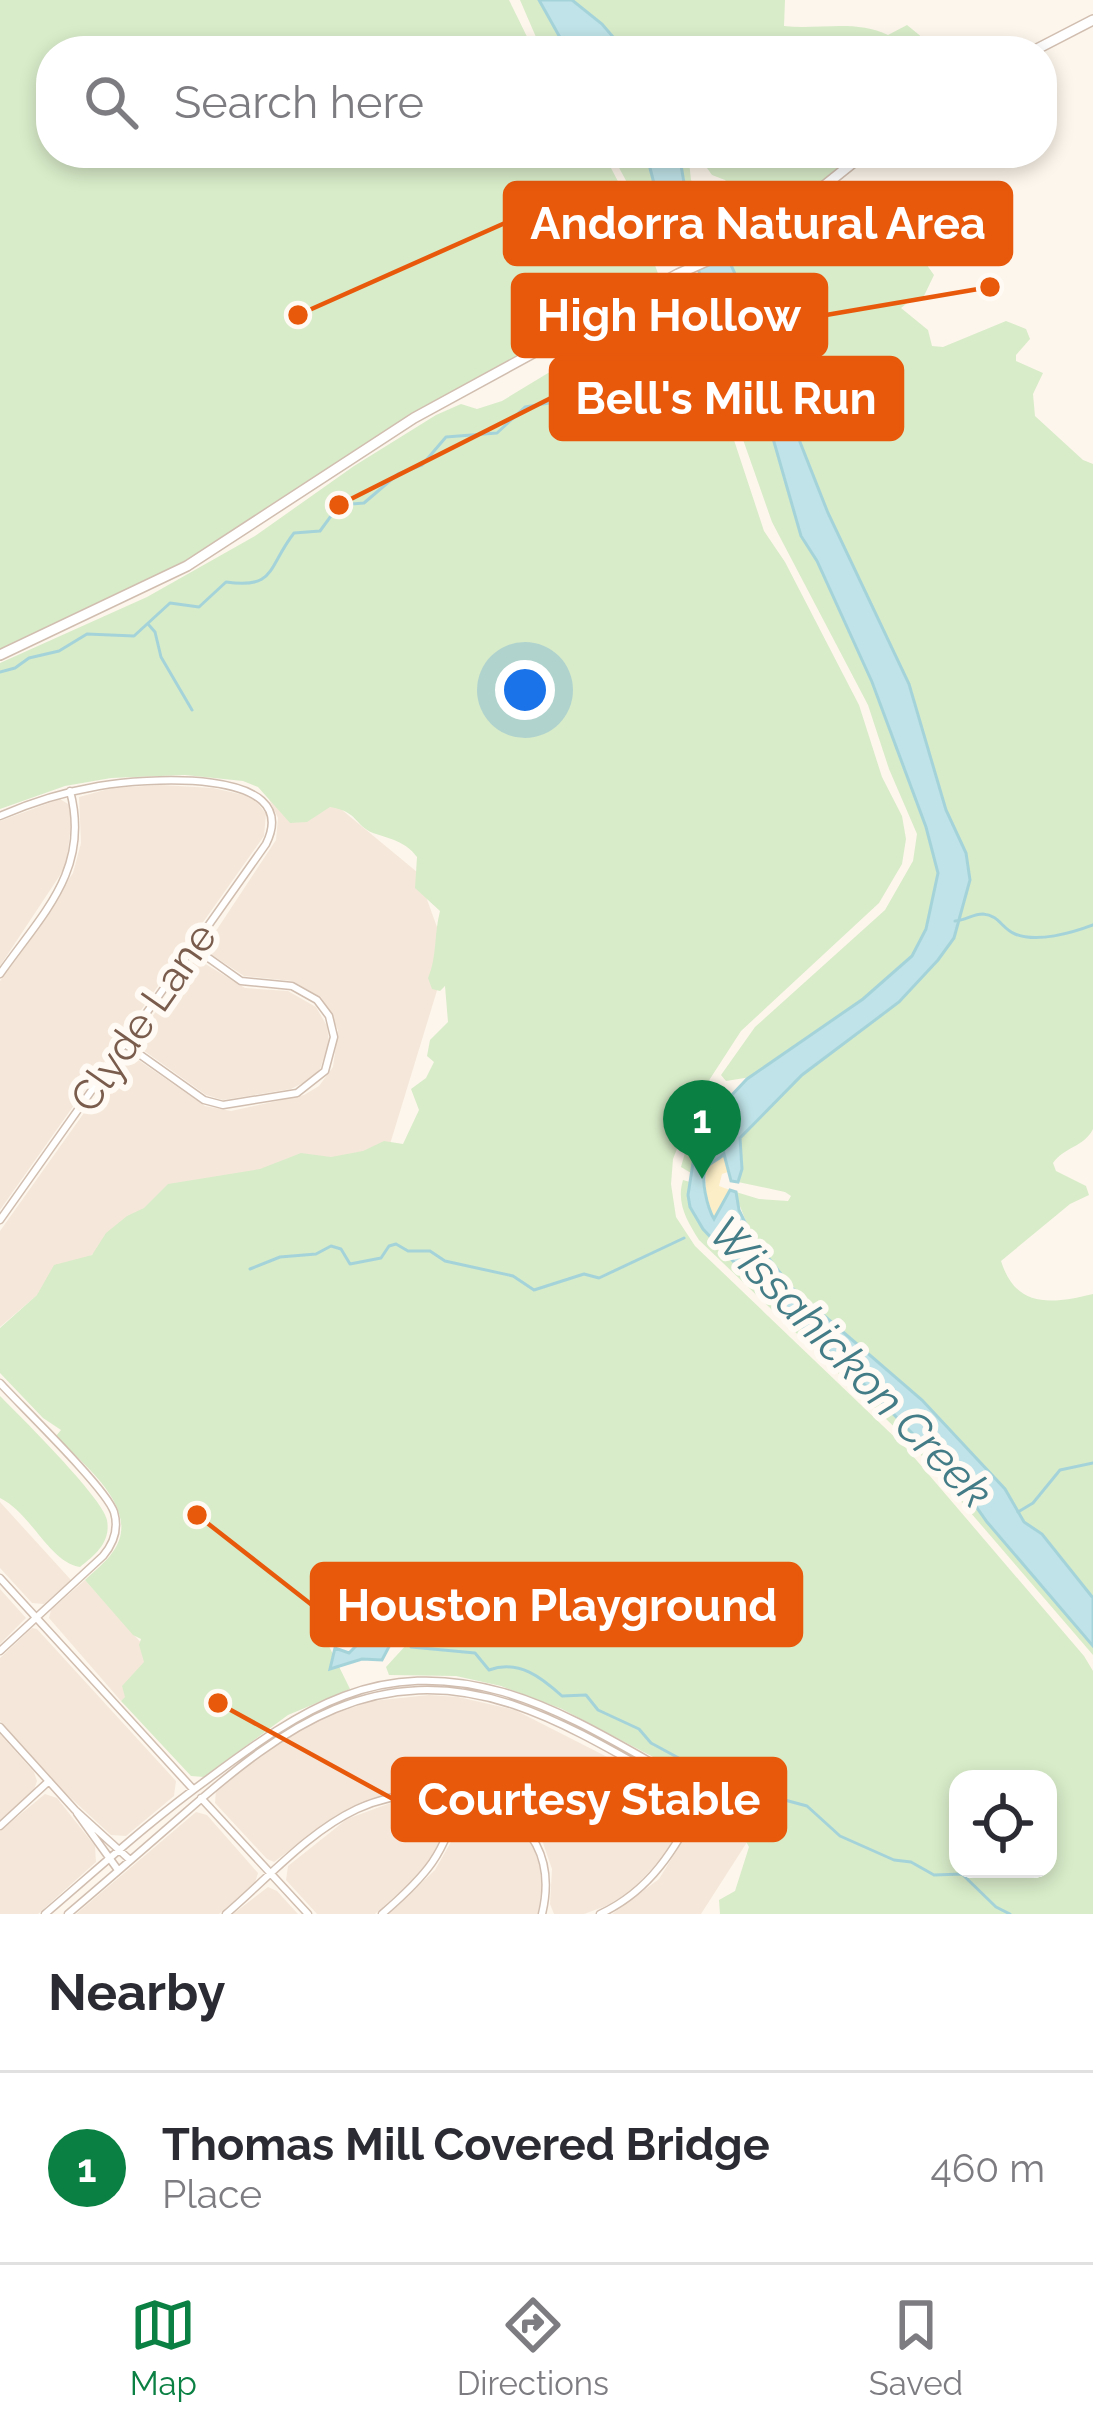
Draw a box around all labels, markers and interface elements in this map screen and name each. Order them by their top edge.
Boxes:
search box [36,36,1057,168]
icon: search [78,69,144,135]
text: Search here [174,76,424,129]
callout: Andorra Natural Area [505,183,1011,264]
text: Andorra Natural Area [530,197,986,250]
callout: High Hollow [513,275,826,356]
text: High Hollow [537,289,802,342]
callout: Bell's Mill Run [551,358,902,439]
text: Bell's Mill Run [575,372,877,425]
your location [495,660,555,720]
street label: Clyde Lane [60,913,226,1121]
pin: 1 [663,1080,741,1179]
water label: Wissahickon Creek [698,1206,1003,1519]
callout: Houston Playground [312,1564,801,1645]
text: Houston Playground [337,1579,777,1632]
callout: Courtesy Stable [393,1759,785,1840]
map controls [949,1770,1057,1878]
button: locate [949,1770,1057,1878]
text: Courtesy Stable [417,1773,761,1826]
text: Nearby [48,1962,225,2022]
text: Thomas Mill Covered Bridge [162,2118,770,2171]
text: 1 [77,2145,97,2191]
text: 460 m [931,2145,1045,2191]
text: Place [162,2171,262,2217]
tab: Map [130,2292,197,2403]
tab: Directions [457,2292,609,2403]
tab: Saved [869,2292,963,2403]

